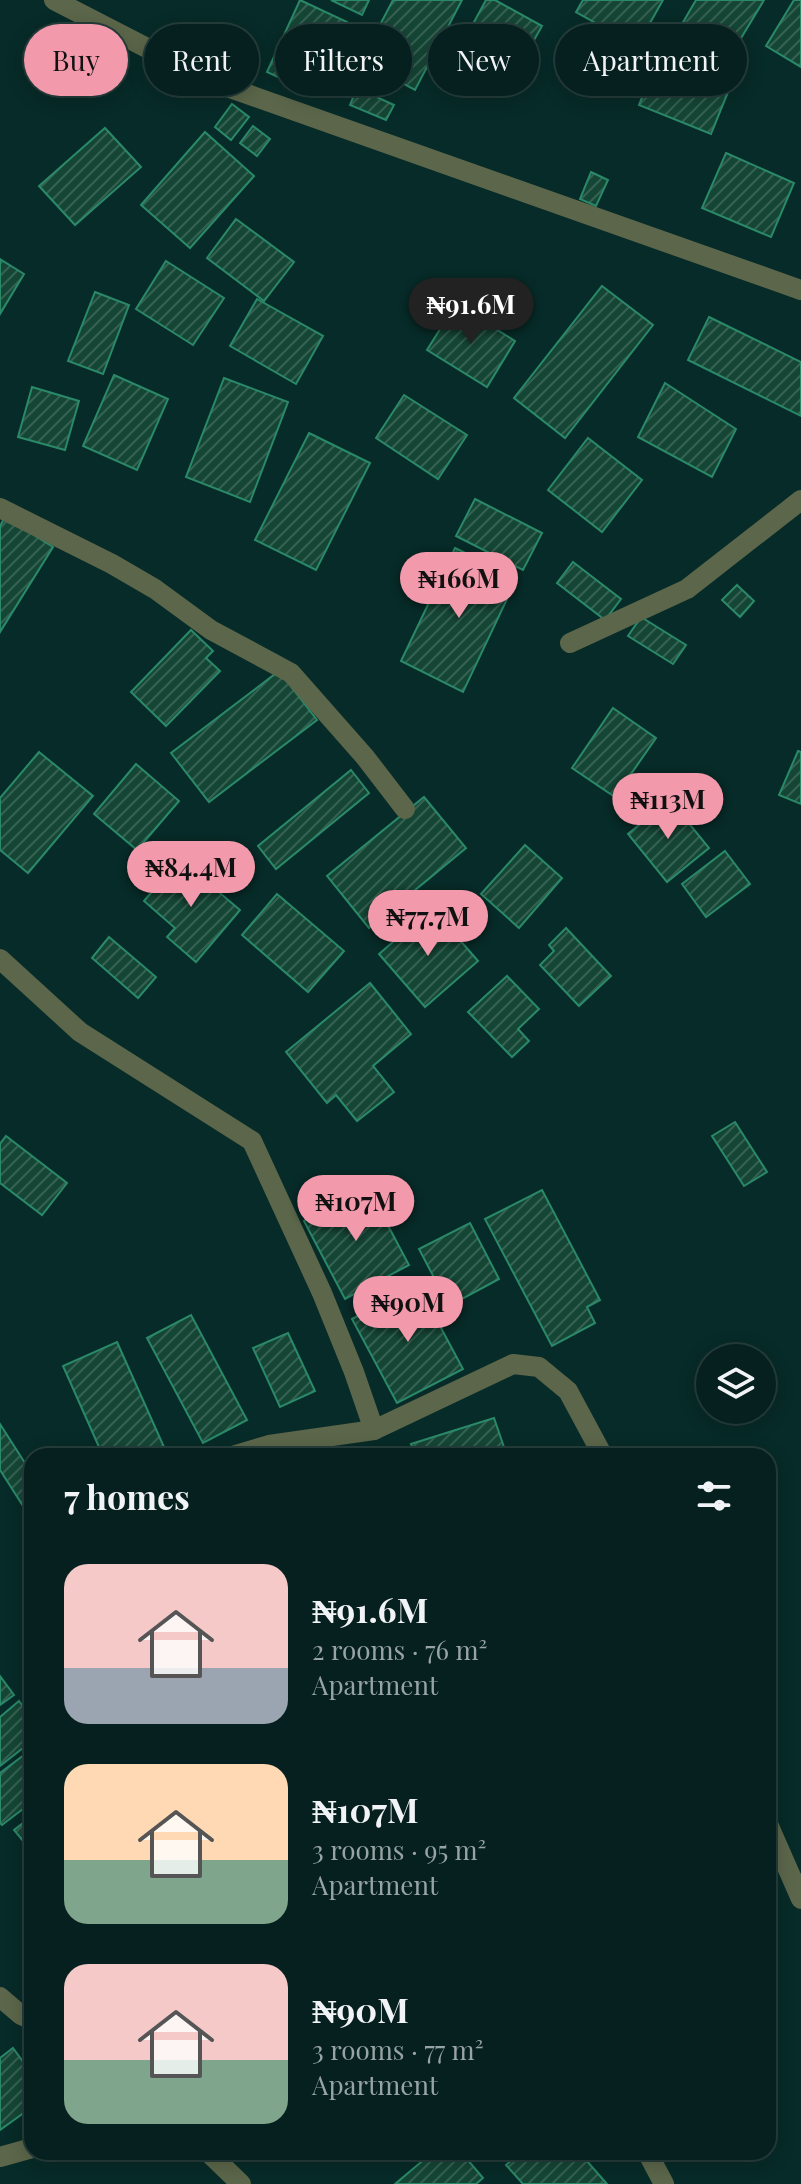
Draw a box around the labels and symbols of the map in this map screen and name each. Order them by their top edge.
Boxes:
pin: ₦91.6M [406,278,536,346]
pin: ₦166M [403,552,515,620]
pin: ₦113M [612,773,724,841]
pin: ₦84.4M [126,841,256,909]
pin: ₦77.7M [363,890,493,958]
pin: ₦107M [300,1175,412,1243]
pin: ₦90M [361,1276,455,1344]

